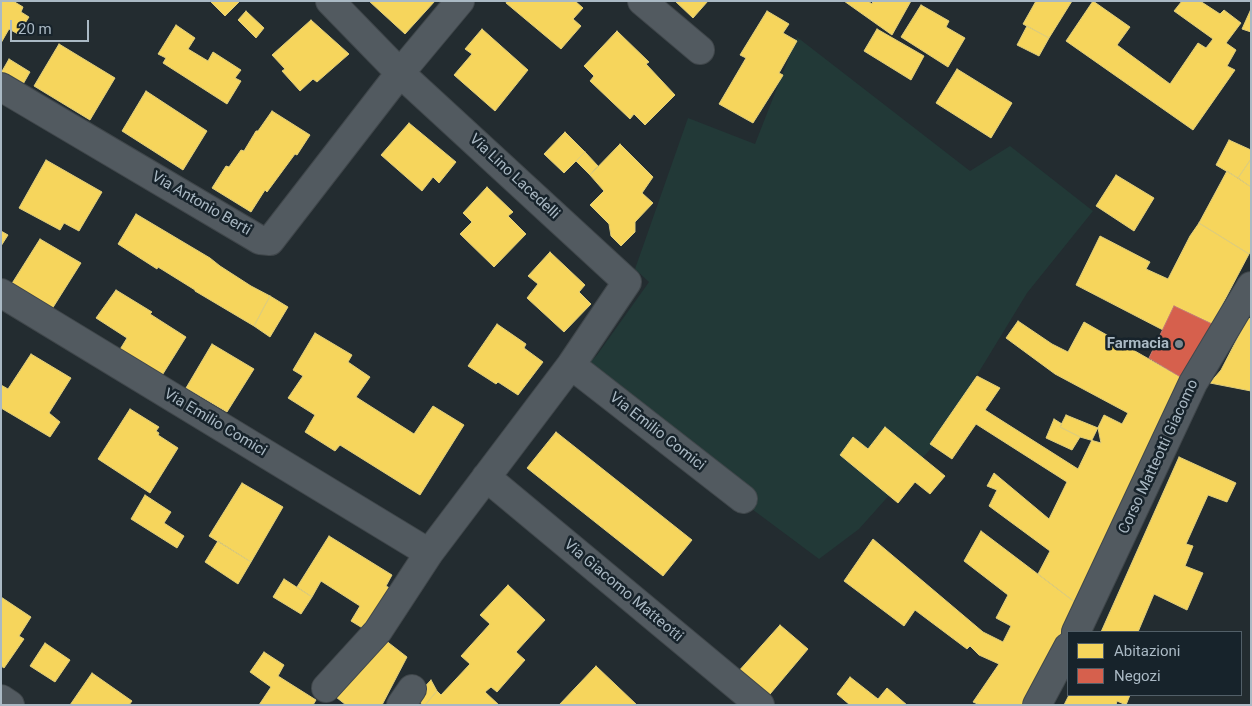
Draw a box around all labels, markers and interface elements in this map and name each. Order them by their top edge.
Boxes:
scale bar [12,10,91,42]
text: 20 m [18,20,52,38]
street label: Via Lino Lacedelli [465,131,563,223]
street label: Via Antonio Berti [148,168,254,240]
place label: Farmacia [1107,335,1169,353]
marker: Farmacia [1173,338,1185,350]
street label: Corso Matteotti Giacomo [1115,377,1203,537]
street label: Via Emilio Comici [160,385,270,461]
street label: Via Emilio Comici [606,389,708,475]
street label: Via Giacomo Matteotti [560,536,686,646]
legend [1067,631,1242,696]
text: Abitazioni [1114,642,1181,660]
text: Negozi [1114,667,1161,685]

